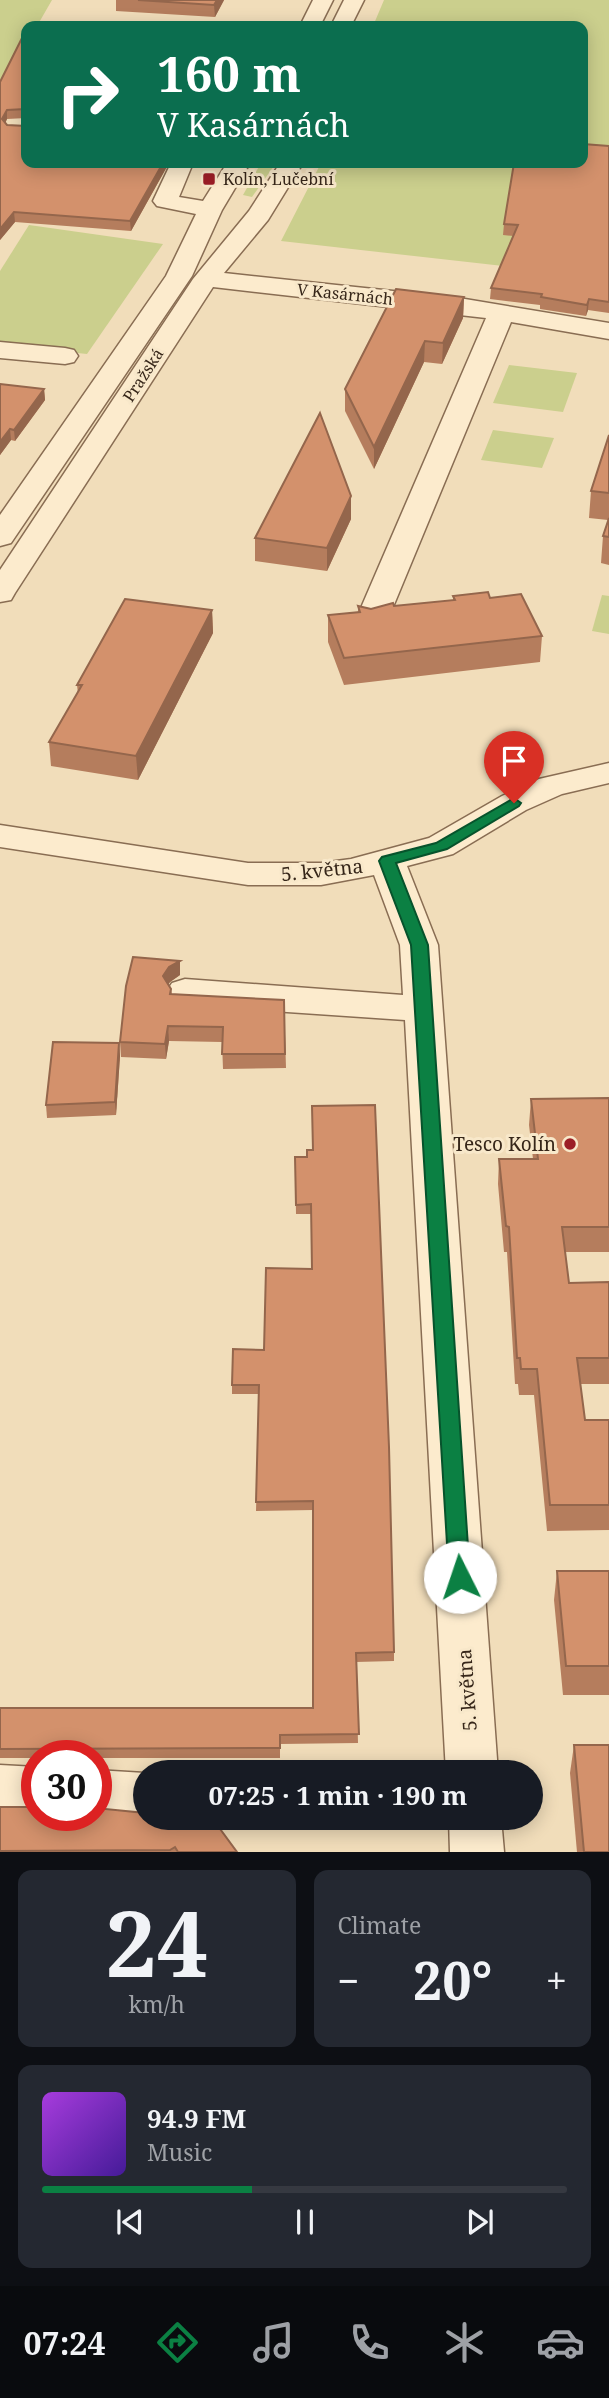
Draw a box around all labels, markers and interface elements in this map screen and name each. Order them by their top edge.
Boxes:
text: 160 m [157,40,301,106]
icon: right [42,49,133,140]
text: V Kasárnách [157,103,350,146]
place label: Kolín, Lučební [223,168,334,190]
marker: Kolín, Lučební [201,171,217,187]
street label: V Kasárnách [296,278,394,310]
street label: Pražská [118,344,168,406]
pin [484,731,544,803]
icon: arrive [495,742,533,780]
street label: 5. května [280,853,364,887]
place label: Tesco Kolín [453,1131,556,1157]
marker: Tesco Kolín [562,1136,578,1152]
position arrow [423,1540,497,1614]
street label: 5. května [451,1648,483,1732]
speed limit sign: 30 [21,1740,112,1831]
text: 07:25 · 1 min · 190 m [208,1777,468,1813]
text: 24 [105,1880,208,2004]
text: Climate [338,1909,421,1941]
text: 20° [413,1944,492,2015]
text: − [338,1954,360,2006]
text: + [546,1954,567,2006]
text: km/h [129,1988,185,2020]
text: 94.9 FM [147,2100,246,2136]
text: Music [147,2136,212,2168]
icon: previous [111,2203,149,2241]
icon: pause [286,2203,324,2241]
icon: next [461,2203,499,2241]
icon: directions [153,2318,202,2367]
icon: music [249,2318,298,2367]
icon: phone [345,2318,394,2367]
icon: climate [440,2318,489,2367]
icon: car [536,2318,585,2367]
text: 07:24 [23,2321,106,2364]

